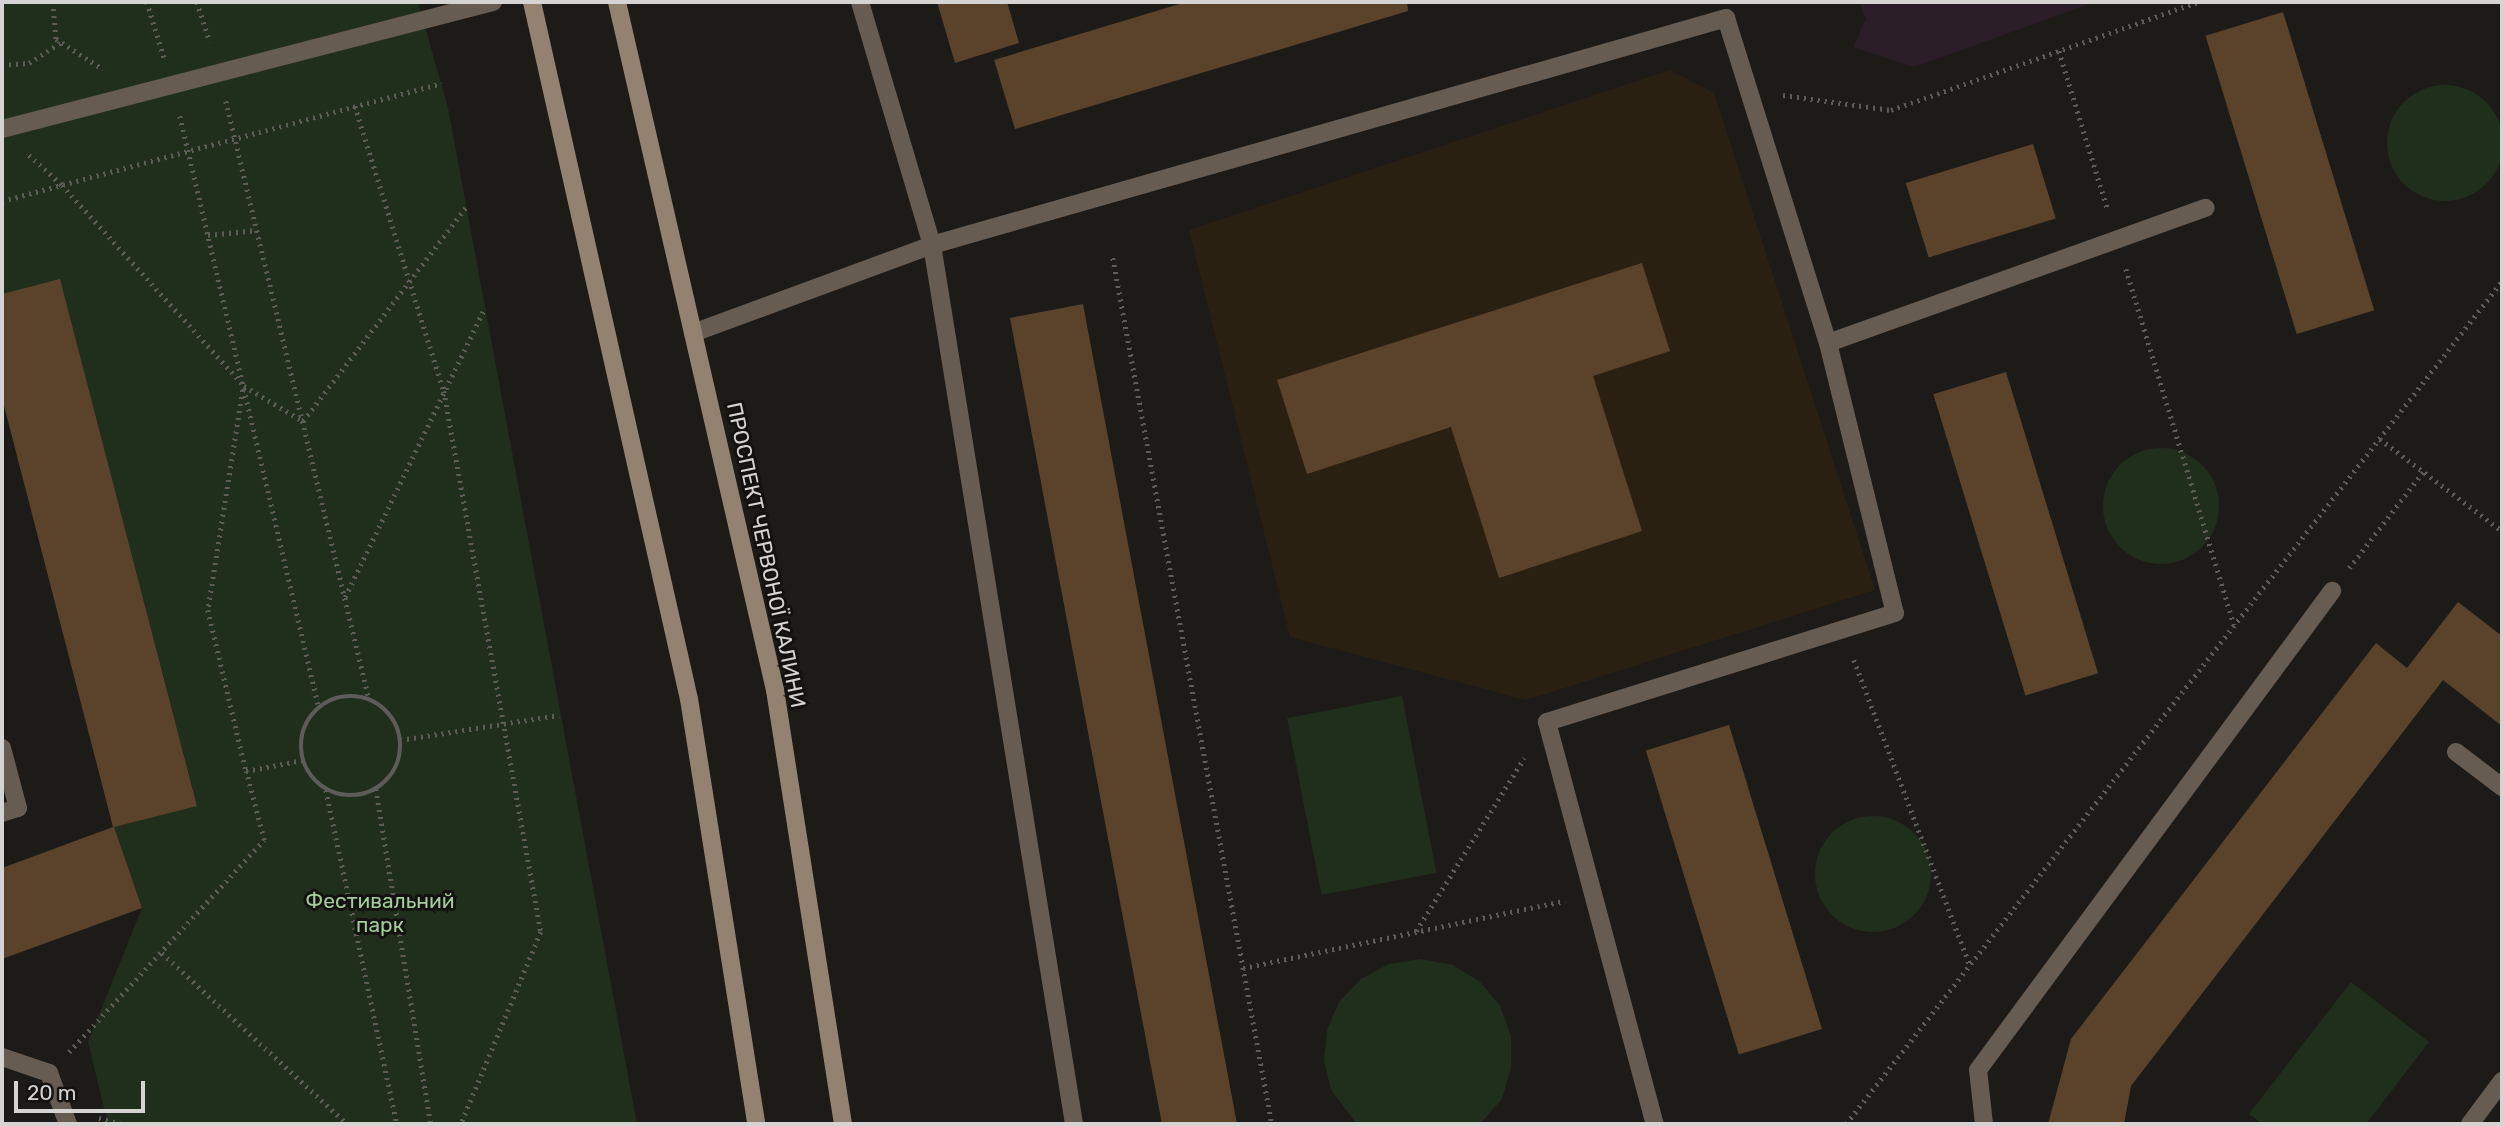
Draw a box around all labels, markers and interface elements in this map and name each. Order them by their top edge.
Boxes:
street label: ПРОСПЕКТ ЧЕРВОНОЇ КАЛИНИ [721,400,811,710]
park label: Фестивальний парк [305,888,455,938]
scale bar [18,1066,149,1110]
text: 20 m [27,1080,76,1105]

